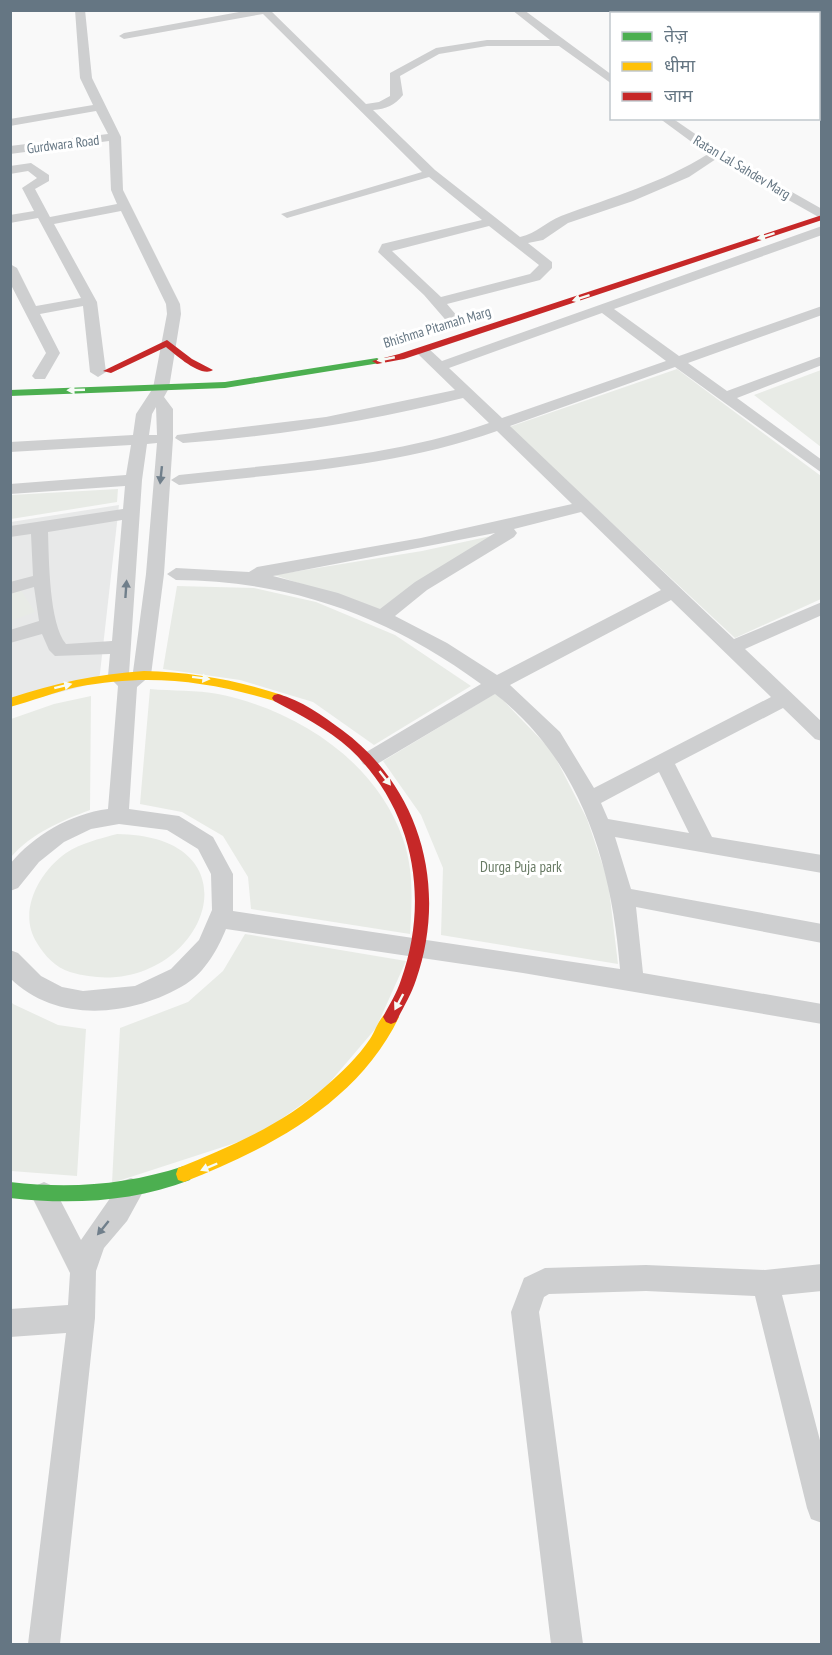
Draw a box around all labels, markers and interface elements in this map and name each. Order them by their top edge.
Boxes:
legend [610,12,820,120]
text: तेज़ [664,24,688,47]
text: धीमा [664,54,695,77]
text: जाम [664,84,694,107]
street label: Gurdwara Road [26,131,100,157]
street label: Ratan Lal Sahdev Marg [690,131,794,203]
one-way arrow [757,232,775,241]
one-way arrow [572,294,590,303]
street label: Bhishma Pitamah Marg [381,302,493,352]
one-way arrow [376,355,395,364]
one-way arrow [67,386,86,395]
one-way arrow [156,466,166,485]
one-way arrow [121,579,131,598]
one-way arrow [191,673,210,683]
one-way arrow [54,681,73,691]
one-way arrow [379,770,392,786]
park label: Durga Puja park [480,857,562,876]
one-way arrow [394,993,404,1010]
one-way arrow [200,1163,218,1172]
one-way arrow [97,1220,110,1236]

